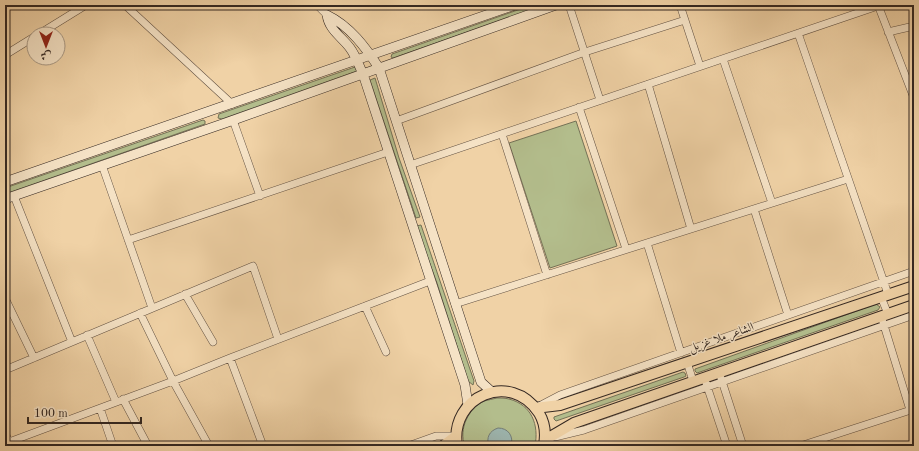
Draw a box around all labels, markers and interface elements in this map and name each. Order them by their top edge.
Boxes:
north arrow [26,26,66,66]
text: ش [40,49,51,60]
street label: الشاعر ملا غزيل [687,321,756,357]
scale bar [28,399,141,425]
text: 100 m [34,408,68,420]

